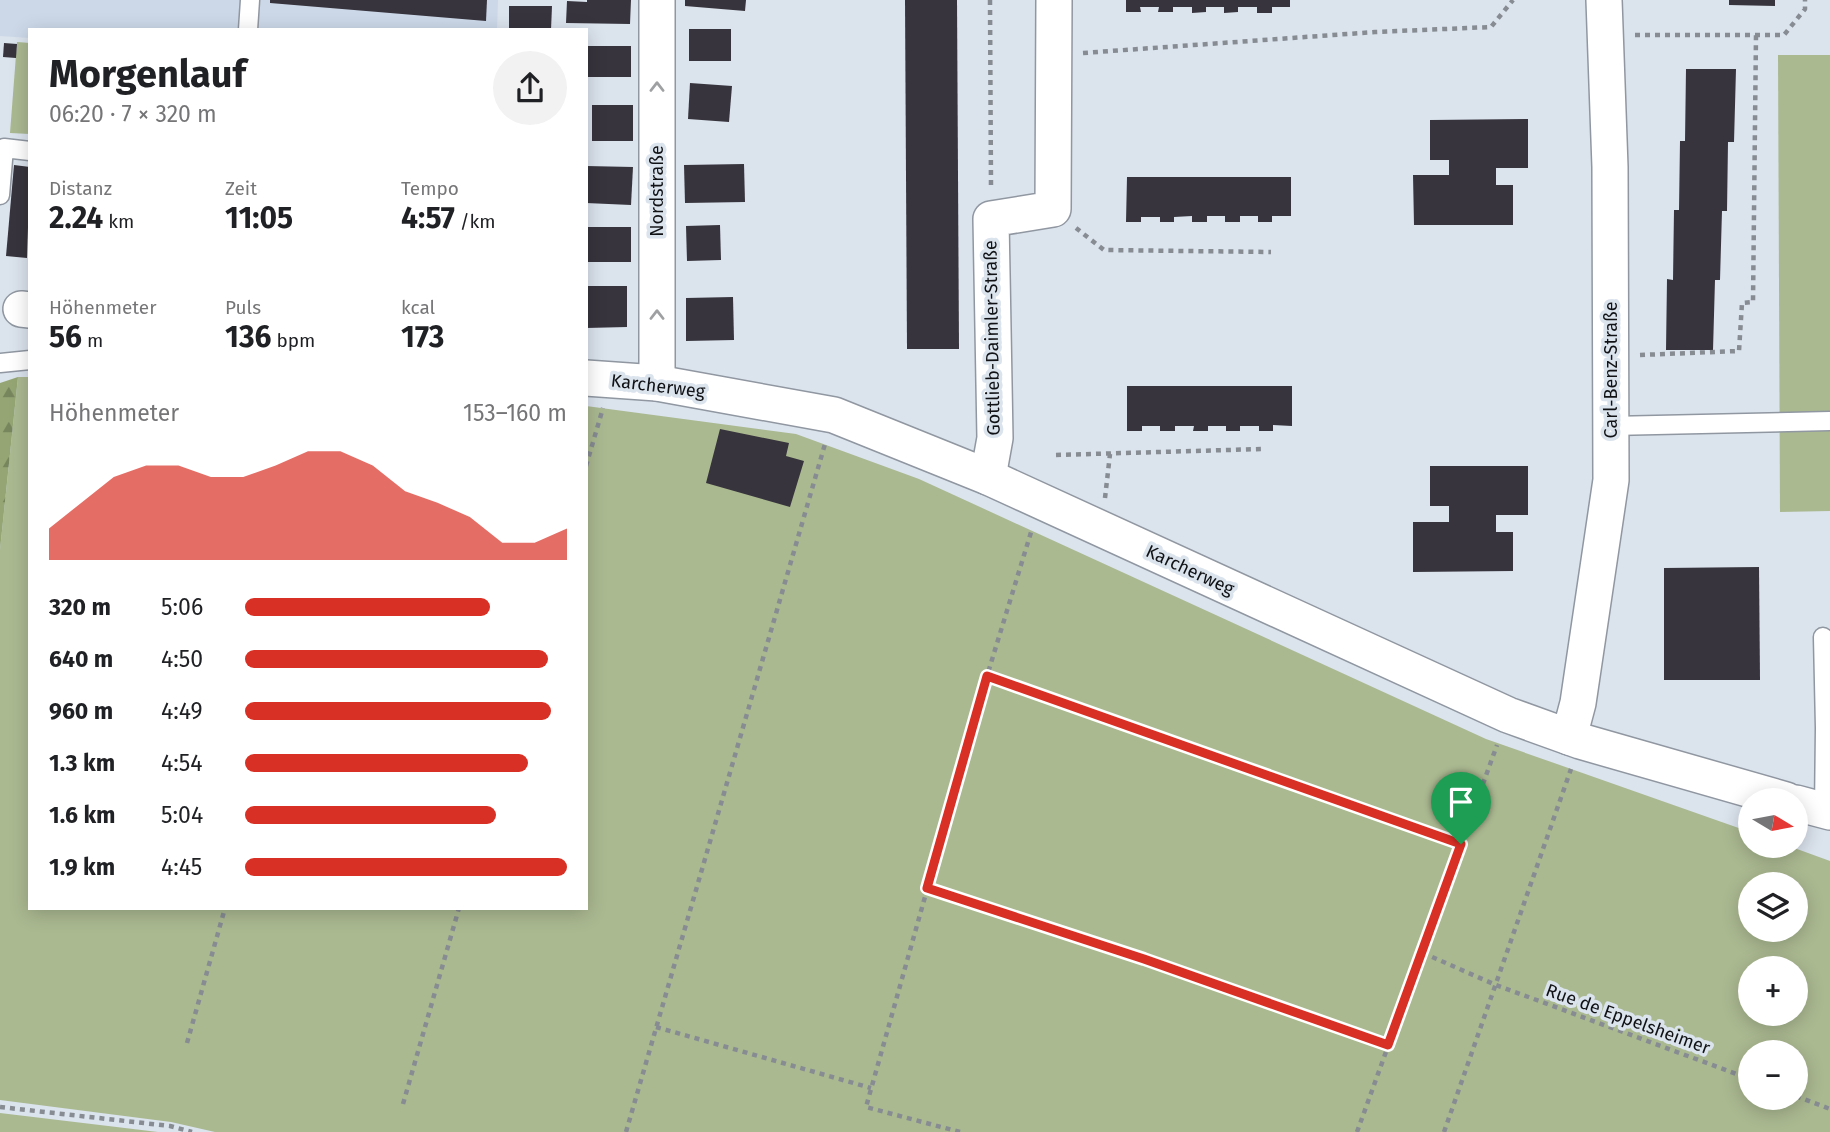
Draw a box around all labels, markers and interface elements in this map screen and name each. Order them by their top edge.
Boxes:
text: Morgenlauf [49,51,246,97]
button: share [493,51,567,125]
one-way arrow [649,81,665,92]
text: 06:20 · 7 × 320 m [49,100,217,128]
street label: Nordstraße [646,145,668,237]
text: Distanz [49,177,112,200]
text: Zeit [225,177,257,200]
text: Tempo [401,177,459,200]
text: 2.24 [49,200,103,236]
text: 11:05 [225,200,293,236]
text: 4:57 [401,200,455,236]
text: km [103,210,134,233]
text: /km [455,210,496,233]
street label: Gottlieb-Daimler-Straße [979,240,1005,436]
text: Höhenmeter [49,296,157,319]
text: Puls [225,296,261,319]
text: kcal [401,296,435,319]
street label: Carl-Benz-Straße [1600,302,1622,438]
one-way arrow [649,309,665,319]
text: 56 [49,319,82,355]
text: 136 [225,319,271,355]
text: 173 [401,319,444,355]
text: m [82,329,103,352]
text: bpm [271,329,315,352]
street label: Karcherweg [610,369,707,403]
text: Höhenmeter [49,399,179,427]
text: 153–160 m [463,399,567,427]
street label: Karcherweg [1142,540,1238,600]
text: 320 m [49,593,111,621]
text: 5:06 [161,593,203,621]
text: 640 m [49,645,113,673]
text: 4:50 [161,645,203,673]
text: 960 m [49,697,113,725]
text: 4:49 [161,697,203,725]
text: 1.3 km [49,749,115,777]
text: 4:54 [161,749,203,777]
pin [1431,772,1491,844]
icon: arrive [1442,783,1480,821]
north arrow [1738,788,1808,858]
map controls [1738,788,1808,1110]
text: 1.6 km [49,801,116,829]
text: 5:04 [161,801,203,829]
text: 1.9 km [49,853,115,881]
text: 4:45 [161,853,202,881]
button: layers [1738,872,1808,942]
button: + [1738,956,1808,1026]
street label: Rue de Eppelsheimer [1543,979,1713,1059]
button: − [1738,1040,1808,1110]

